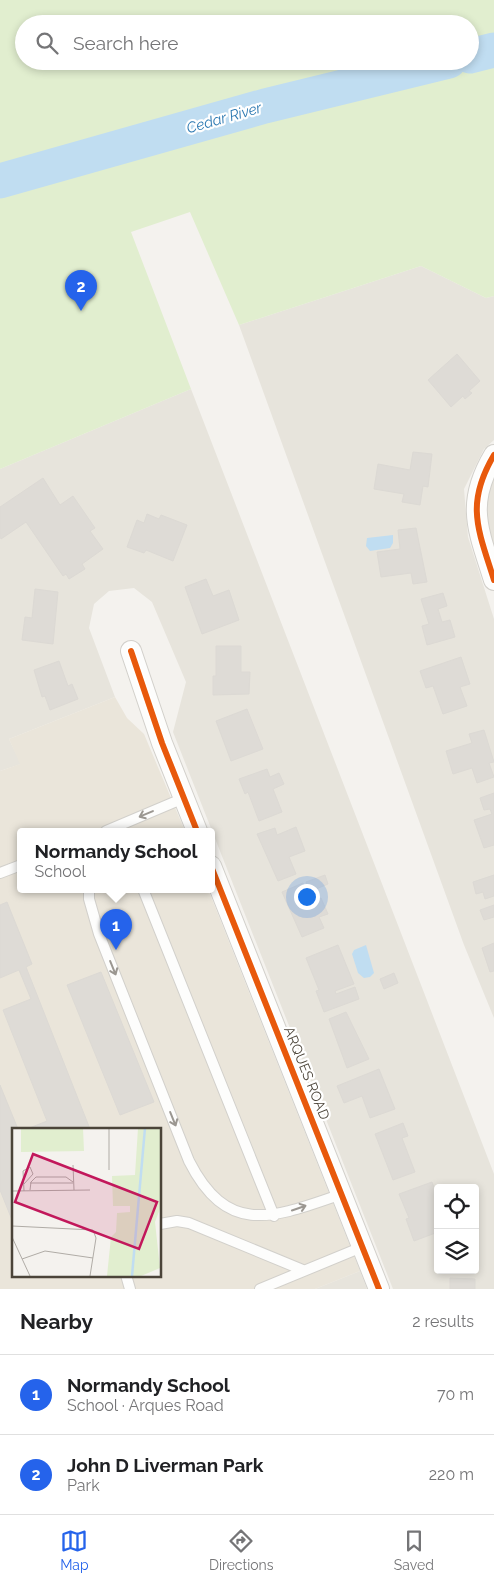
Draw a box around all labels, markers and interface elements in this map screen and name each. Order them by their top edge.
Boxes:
search box [15,15,479,70]
icon: search [33,29,61,57]
text: Search here [73,32,179,54]
water label: Cedar River [184,98,264,137]
pin: 2 [65,270,97,311]
one-way arrow [139,810,154,820]
popup [17,828,215,893]
text: Normandy School [35,840,197,862]
text: School [35,862,86,881]
your location [294,884,320,910]
pin: 1 [100,909,132,950]
one-way arrow [109,960,118,976]
street label: ARQUES ROAD [281,1024,333,1122]
one-way arrow [169,1111,178,1127]
inset map [12,1128,161,1276]
map controls [434,1184,479,1274]
button: locate [434,1184,479,1229]
one-way arrow [291,1203,307,1213]
button: layers [434,1229,479,1274]
text: Nearby [20,1309,93,1334]
text: 2 results [412,1312,474,1331]
text: Normandy School [67,1374,230,1396]
text: 1 [32,1385,40,1404]
text: 70 m [437,1385,474,1404]
text: School · Arques Road [67,1396,224,1415]
text: John D Liverman Park [67,1454,263,1476]
text: 2 [31,1465,41,1484]
text: 220 m [429,1465,474,1484]
text: Park [67,1476,100,1495]
tab: Map [60,1527,89,1573]
tab: Directions [209,1527,274,1573]
tab: Saved [394,1527,434,1573]

